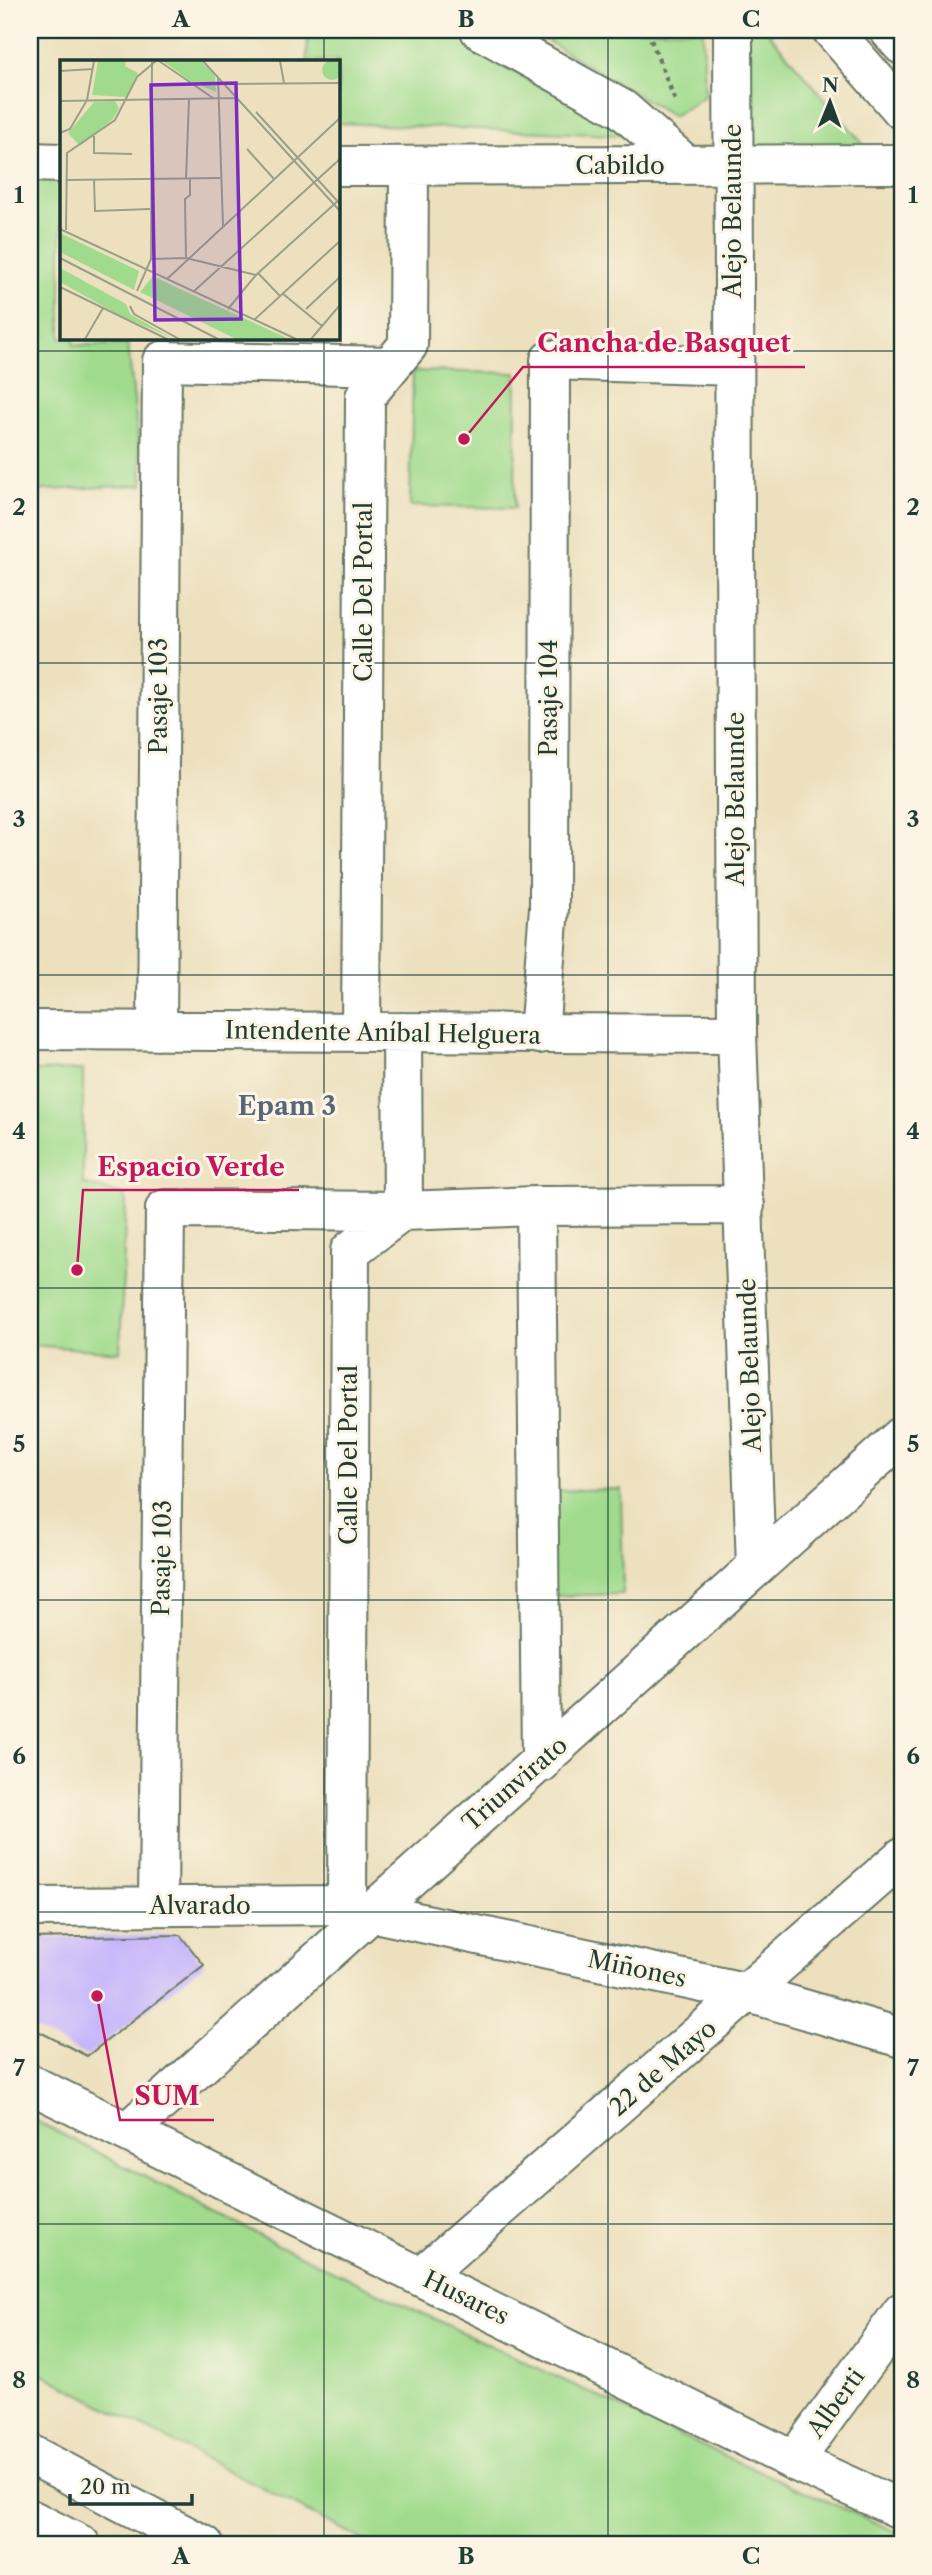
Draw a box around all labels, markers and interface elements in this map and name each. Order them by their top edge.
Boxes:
text: A [171,5,191,33]
text: B [457,5,475,33]
text: C [742,5,760,33]
inset map [60,60,340,340]
north arrow [796,66,866,136]
text: N [822,74,839,97]
street label: Alejo Belaunde [718,124,747,299]
street label: Cabildo [575,151,665,180]
text: 1 [14,181,25,209]
text: 1 [908,181,919,209]
callout: Cancha de Basquet [523,320,805,367]
text: Cancha de Basquet [537,327,791,359]
text: 2 [12,493,26,521]
text: 2 [906,493,920,521]
street label: Calle Del Portal [349,502,378,682]
street label: Pasaje 103 [144,638,173,754]
street label: Pasaje 104 [534,639,563,757]
street label: Alejo Belaunde [721,712,750,887]
text: 3 [13,805,26,833]
text: 3 [907,805,920,833]
street label: Intendente Aníbal Helguera [225,1015,542,1050]
district label: Epam 3 [238,1090,336,1122]
text: 4 [12,1117,26,1145]
text: 4 [906,1117,920,1145]
callout: Espacio Verde [83,1143,299,1190]
text: Espacio Verde [97,1151,285,1183]
street label: Alejo Belaunde [732,1277,767,1454]
street label: Calle Del Portal [334,1365,363,1545]
text: 5 [13,1430,25,1458]
text: 5 [907,1430,919,1458]
street label: Pasaje 103 [146,1500,177,1616]
street label: Triunvirato [456,1730,573,1837]
text: 6 [12,1742,26,1770]
text: 6 [906,1742,920,1770]
street label: Alvarado [148,1891,251,1920]
street label: Miñones [585,1944,689,1993]
street label: 22 de Mayo [603,2013,722,2122]
text: 7 [13,2054,25,2082]
text: 7 [907,2054,919,2082]
callout: SUM [120,2073,214,2120]
text: SUM [134,2080,200,2112]
street label: Husares [419,2264,514,2331]
street label: Alberti [800,2362,870,2444]
text: 8 [12,2366,26,2394]
text: 8 [906,2366,920,2394]
scale bar [70,2463,192,2507]
text: 20 m [80,2474,131,2499]
text: A [171,2542,191,2570]
text: B [457,2542,475,2570]
text: C [742,2542,760,2570]

